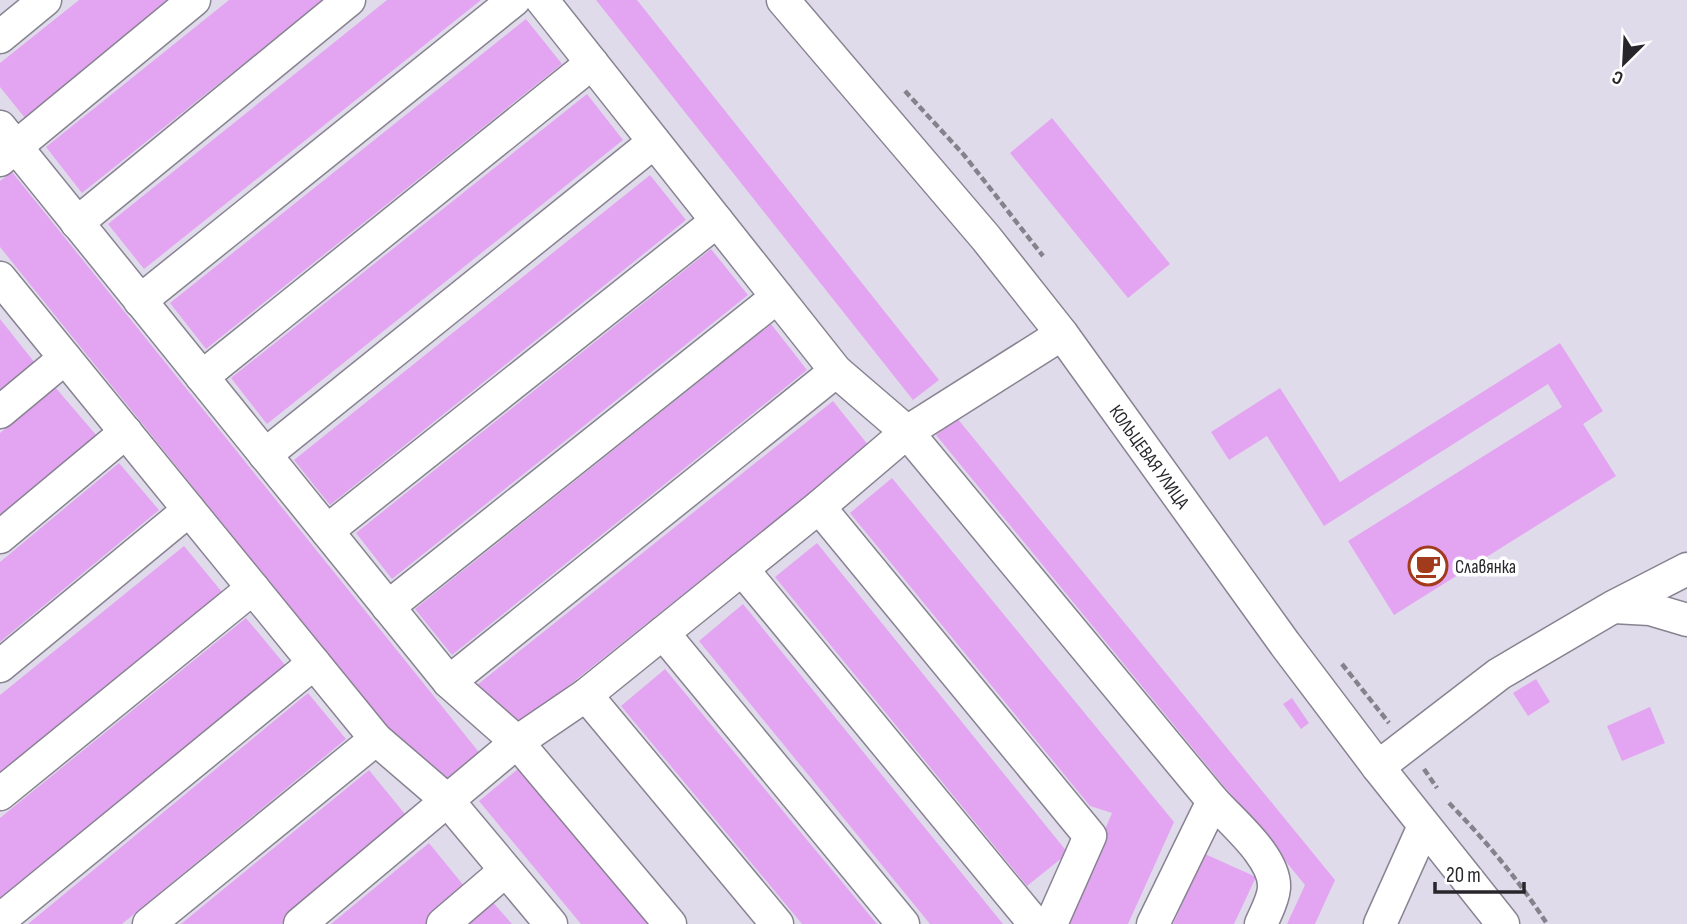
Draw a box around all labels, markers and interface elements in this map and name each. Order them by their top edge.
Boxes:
north arrow [1589,28,1659,98]
text: С [1608,65,1627,90]
street label: КОЛЬЦЕВАЯ УЛИЦА [1104,401,1194,514]
cafe icon: Славянка [1407,545,1449,587]
place label: Славянка [1455,556,1516,579]
scale bar [1435,850,1524,894]
text: 20 m [1446,863,1481,888]

